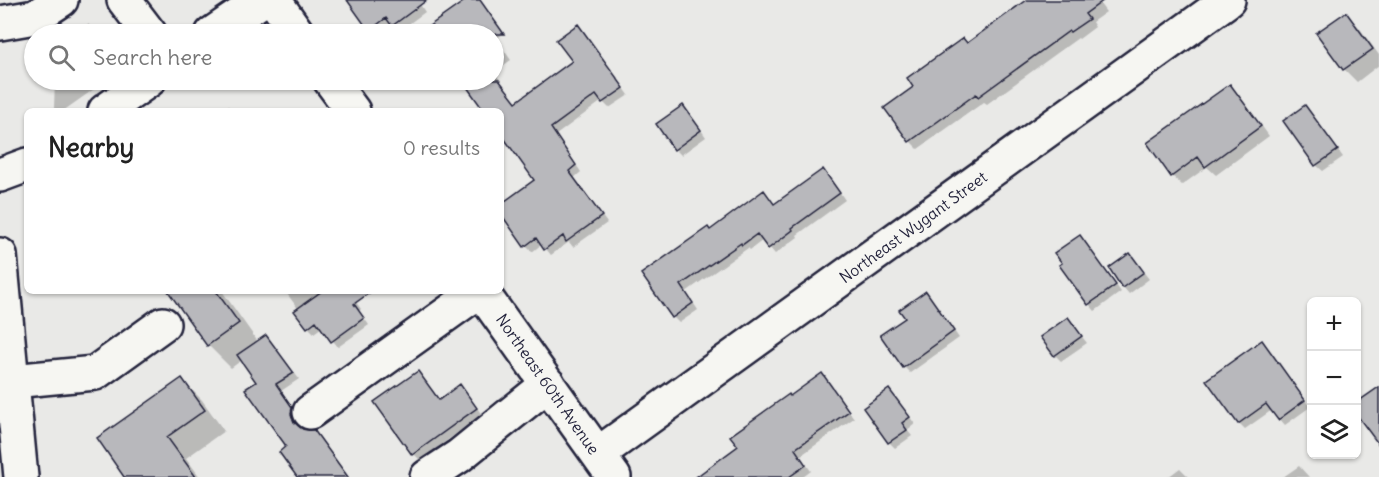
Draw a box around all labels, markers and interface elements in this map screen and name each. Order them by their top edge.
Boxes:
search box [24,24,504,90]
icon: search [45,41,78,74]
text: Search here [93,43,212,71]
text: Nearby [48,131,134,164]
text: 0 results [403,135,480,160]
street label: Northeast Wygant Street [835,166,991,287]
map controls [1307,297,1361,459]
button: + [1307,297,1361,351]
street label: Northeast 60th Avenue [492,310,604,458]
button: − [1307,351,1361,405]
button: layers [1307,405,1361,459]

